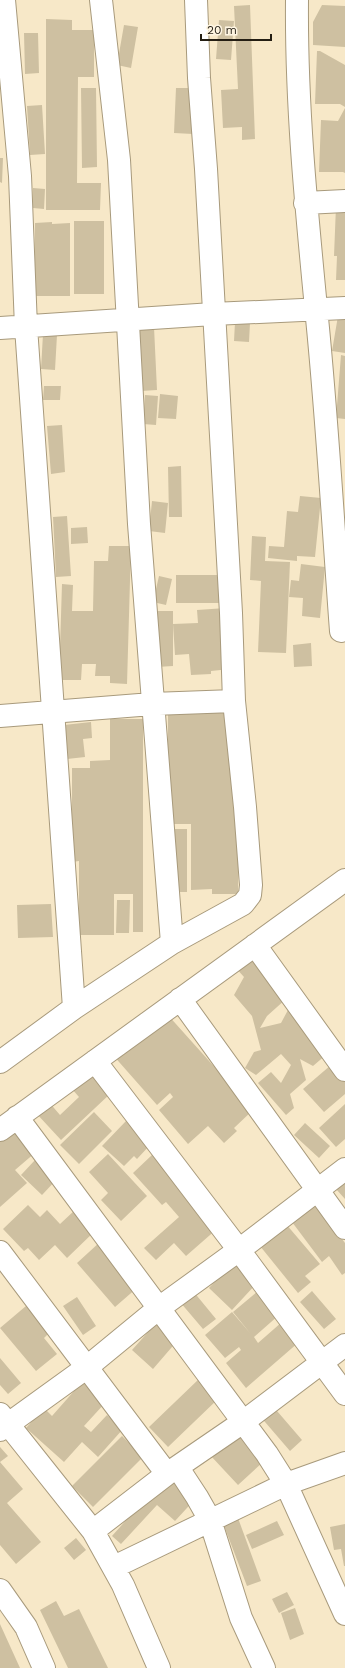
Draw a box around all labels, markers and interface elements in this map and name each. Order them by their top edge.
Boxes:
scale bar [201,16,271,42]
text: 20 m [207,23,237,37]

